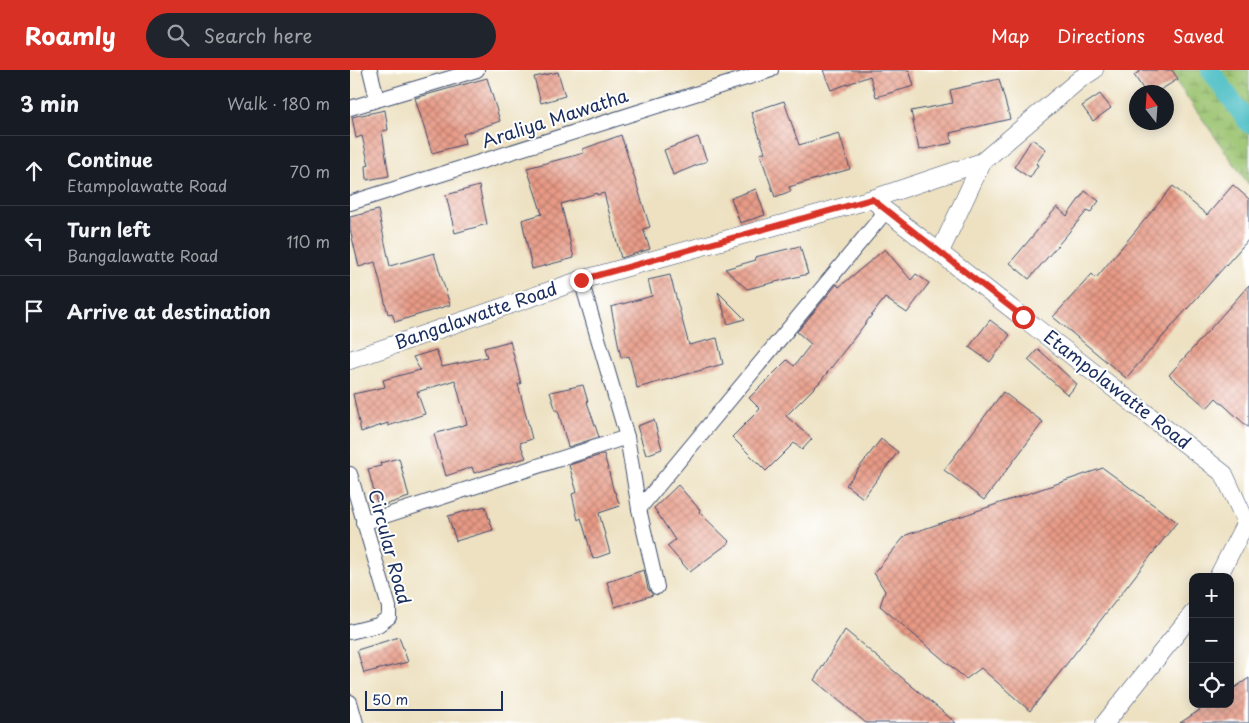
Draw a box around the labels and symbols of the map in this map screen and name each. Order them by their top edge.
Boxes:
street label: Araliya Mawatha [478,81,632,154]
north arrow [1129,85,1174,130]
route end [570,269,593,292]
street label: Bangalawatte Road [391,274,560,355]
route start [1012,306,1035,329]
street label: Etampolawatte Road [1039,323,1197,455]
street label: Circular Road [362,486,419,607]
scale bar [365,688,502,711]

